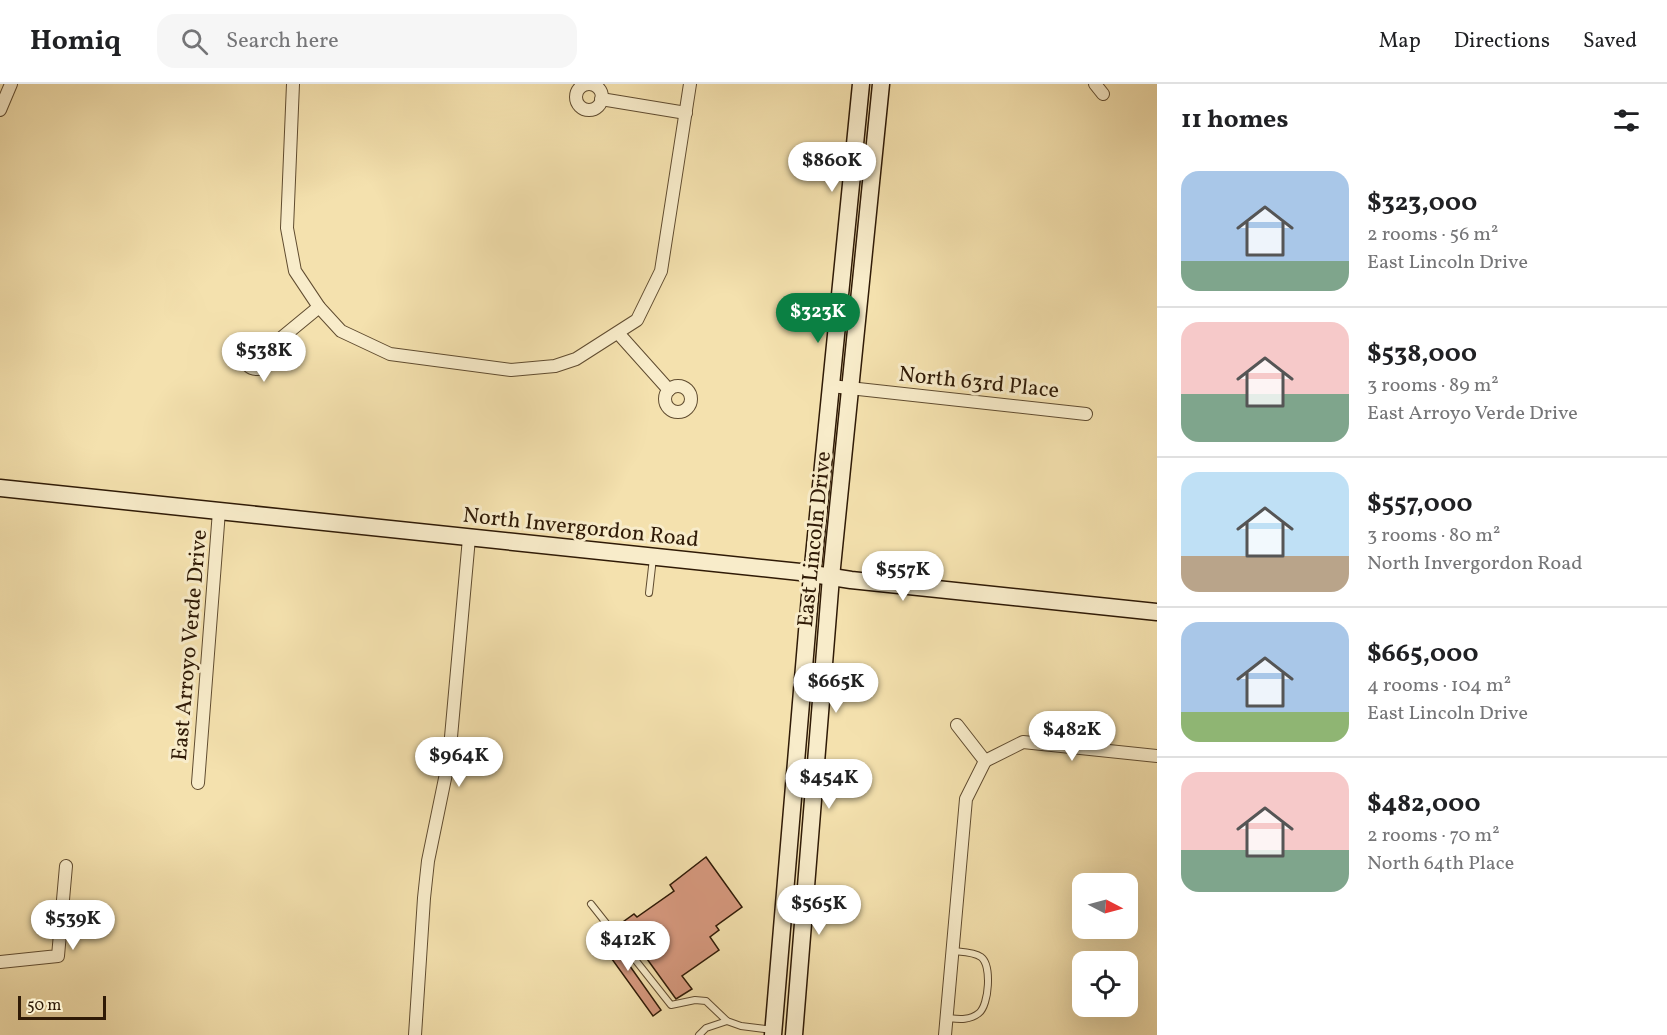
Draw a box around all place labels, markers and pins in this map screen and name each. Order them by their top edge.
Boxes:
pin: $860K [790,142,874,193]
pin: $323K [776,293,860,344]
pin: $538K [222,332,306,383]
pin: $557K [861,551,945,602]
pin: $665K [794,663,878,714]
pin: $482K [1030,711,1114,762]
pin: $964K [417,737,501,788]
pin: $454K [787,759,871,810]
pin: $565K [777,885,861,936]
pin: $539K [31,900,115,951]
pin: $412K [586,921,670,972]

